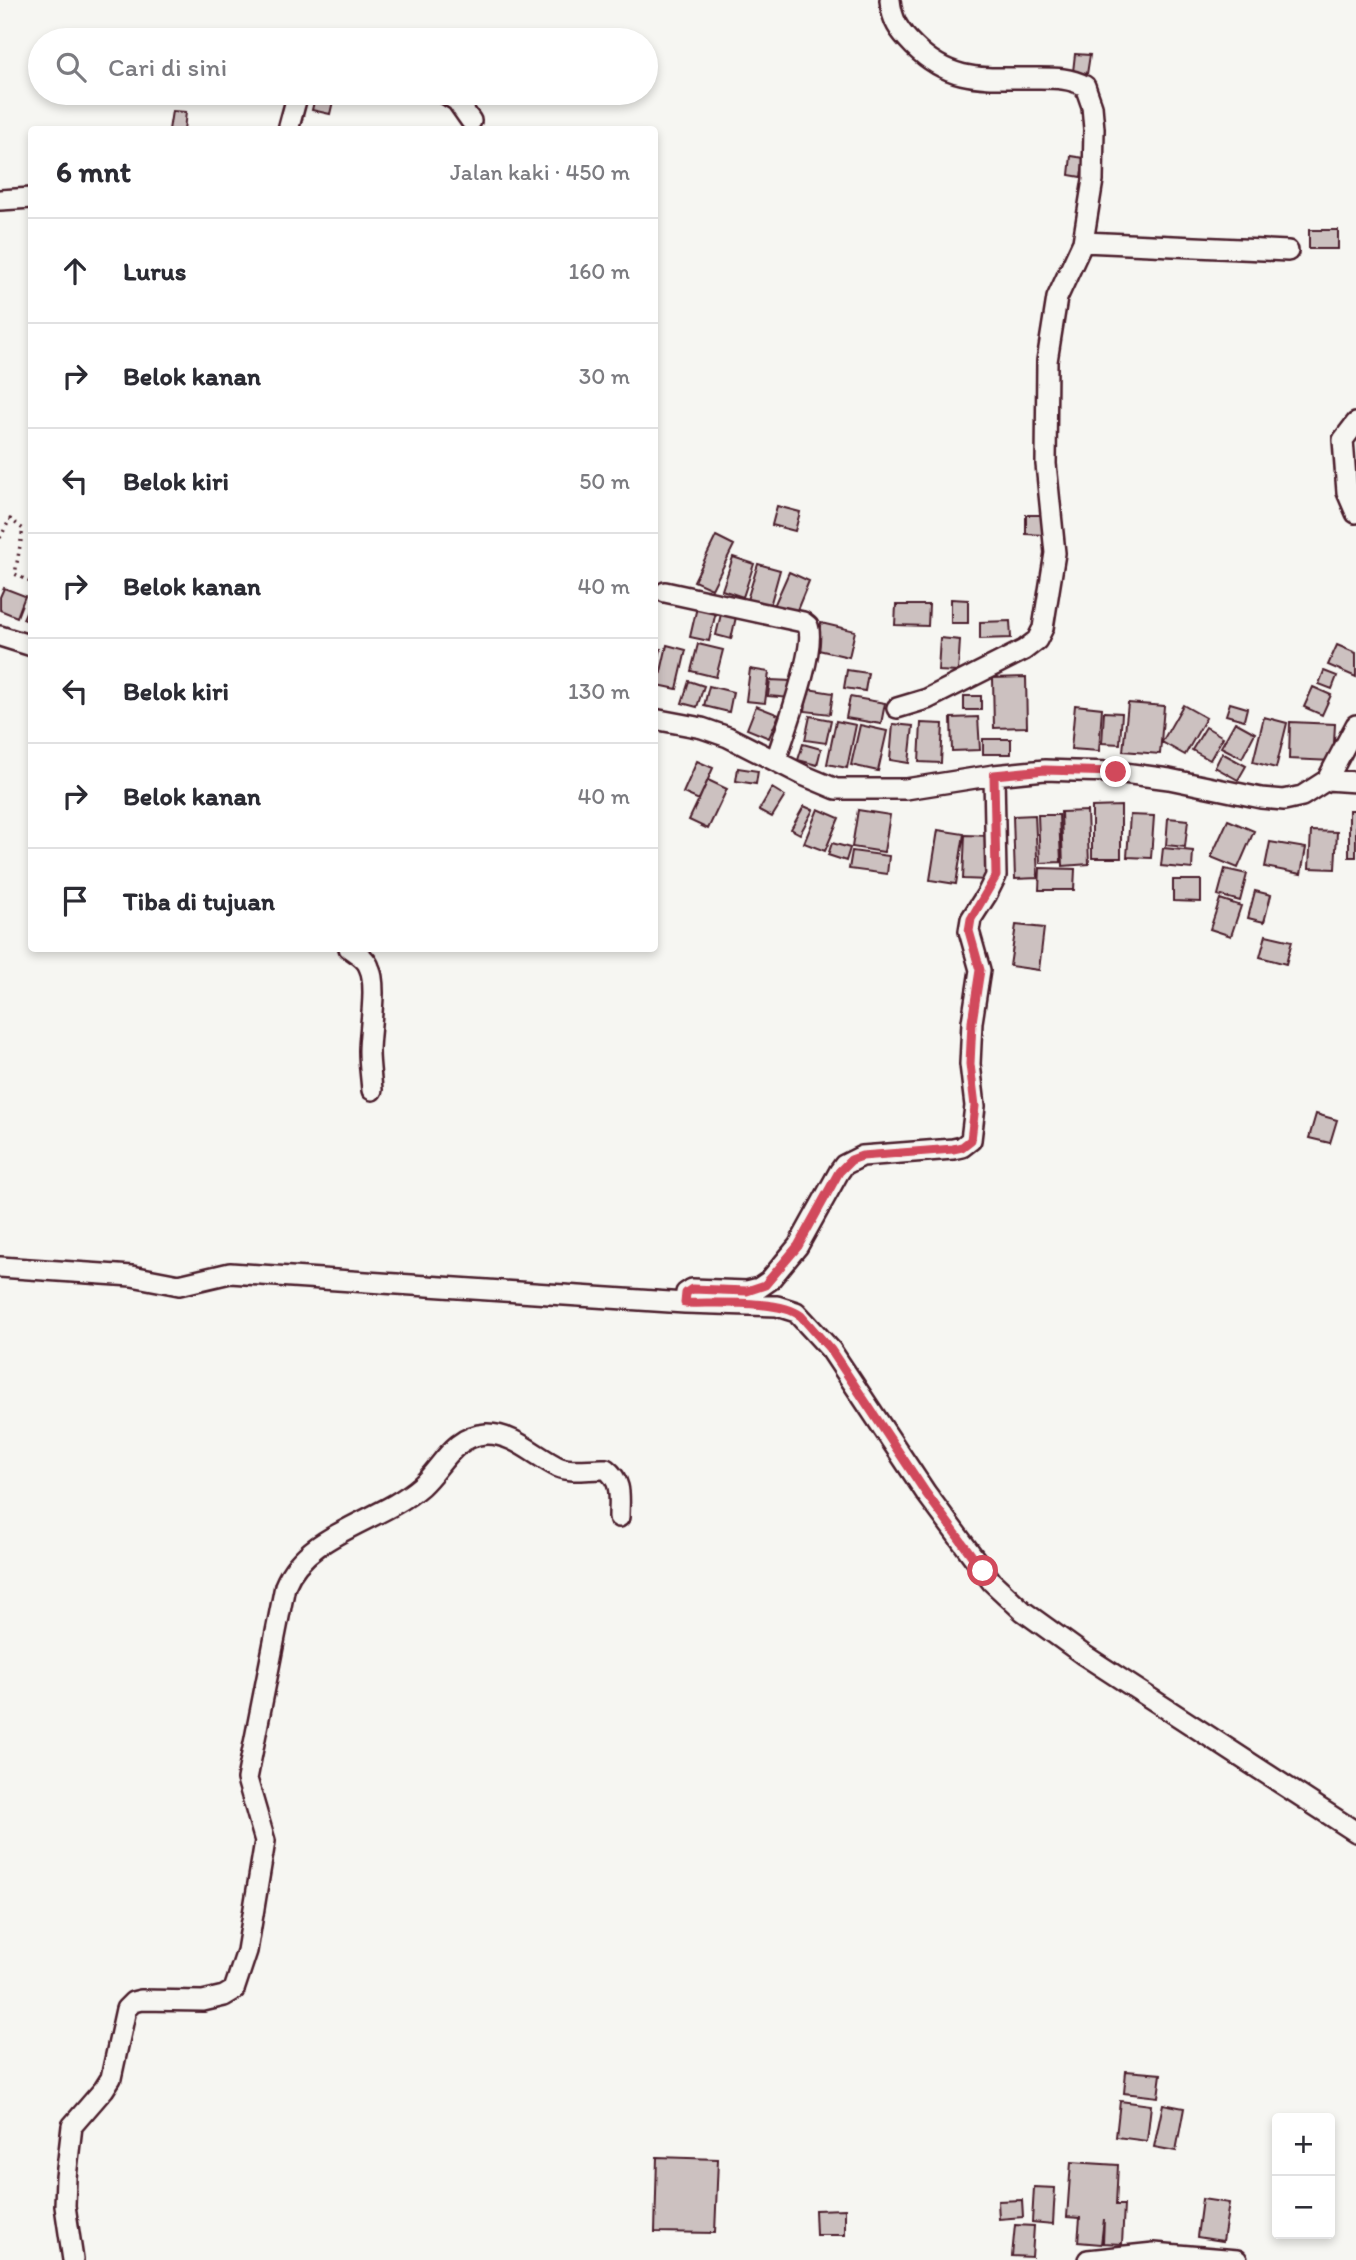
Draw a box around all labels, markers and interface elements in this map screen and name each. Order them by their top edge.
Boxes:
search box [28,28,658,105]
icon: search [52,48,90,86]
text: Cari di sini [108,51,227,83]
text: 6 mnt [56,153,131,190]
text: Jalan kaki · 450 m [450,158,630,186]
icon: ahead [56,252,94,290]
text: Lurus [123,255,186,287]
text: 160 m [568,257,630,285]
icon: right [56,357,94,395]
text: Belok kanan [123,360,261,392]
text: 30 m [579,362,630,390]
icon: left [56,462,94,500]
text: Belok kiri [123,465,229,497]
text: 50 m [579,467,630,495]
icon: right [56,567,94,605]
text: Belok kanan [123,570,261,602]
text: 40 m [577,572,630,600]
icon: left [56,672,94,710]
text: Belok kiri [123,675,229,707]
text: 130 m [568,677,630,705]
route end [1100,756,1131,787]
icon: right [56,777,94,815]
text: Belok kanan [123,780,261,812]
text: 40 m [577,782,630,810]
icon: arrive [56,882,94,920]
text: Tiba di tujuan [123,885,275,917]
route start [967,1555,998,1586]
map controls [1272,2113,1335,2239]
button: + [1272,2113,1335,2176]
button: − [1272,2176,1335,2239]

